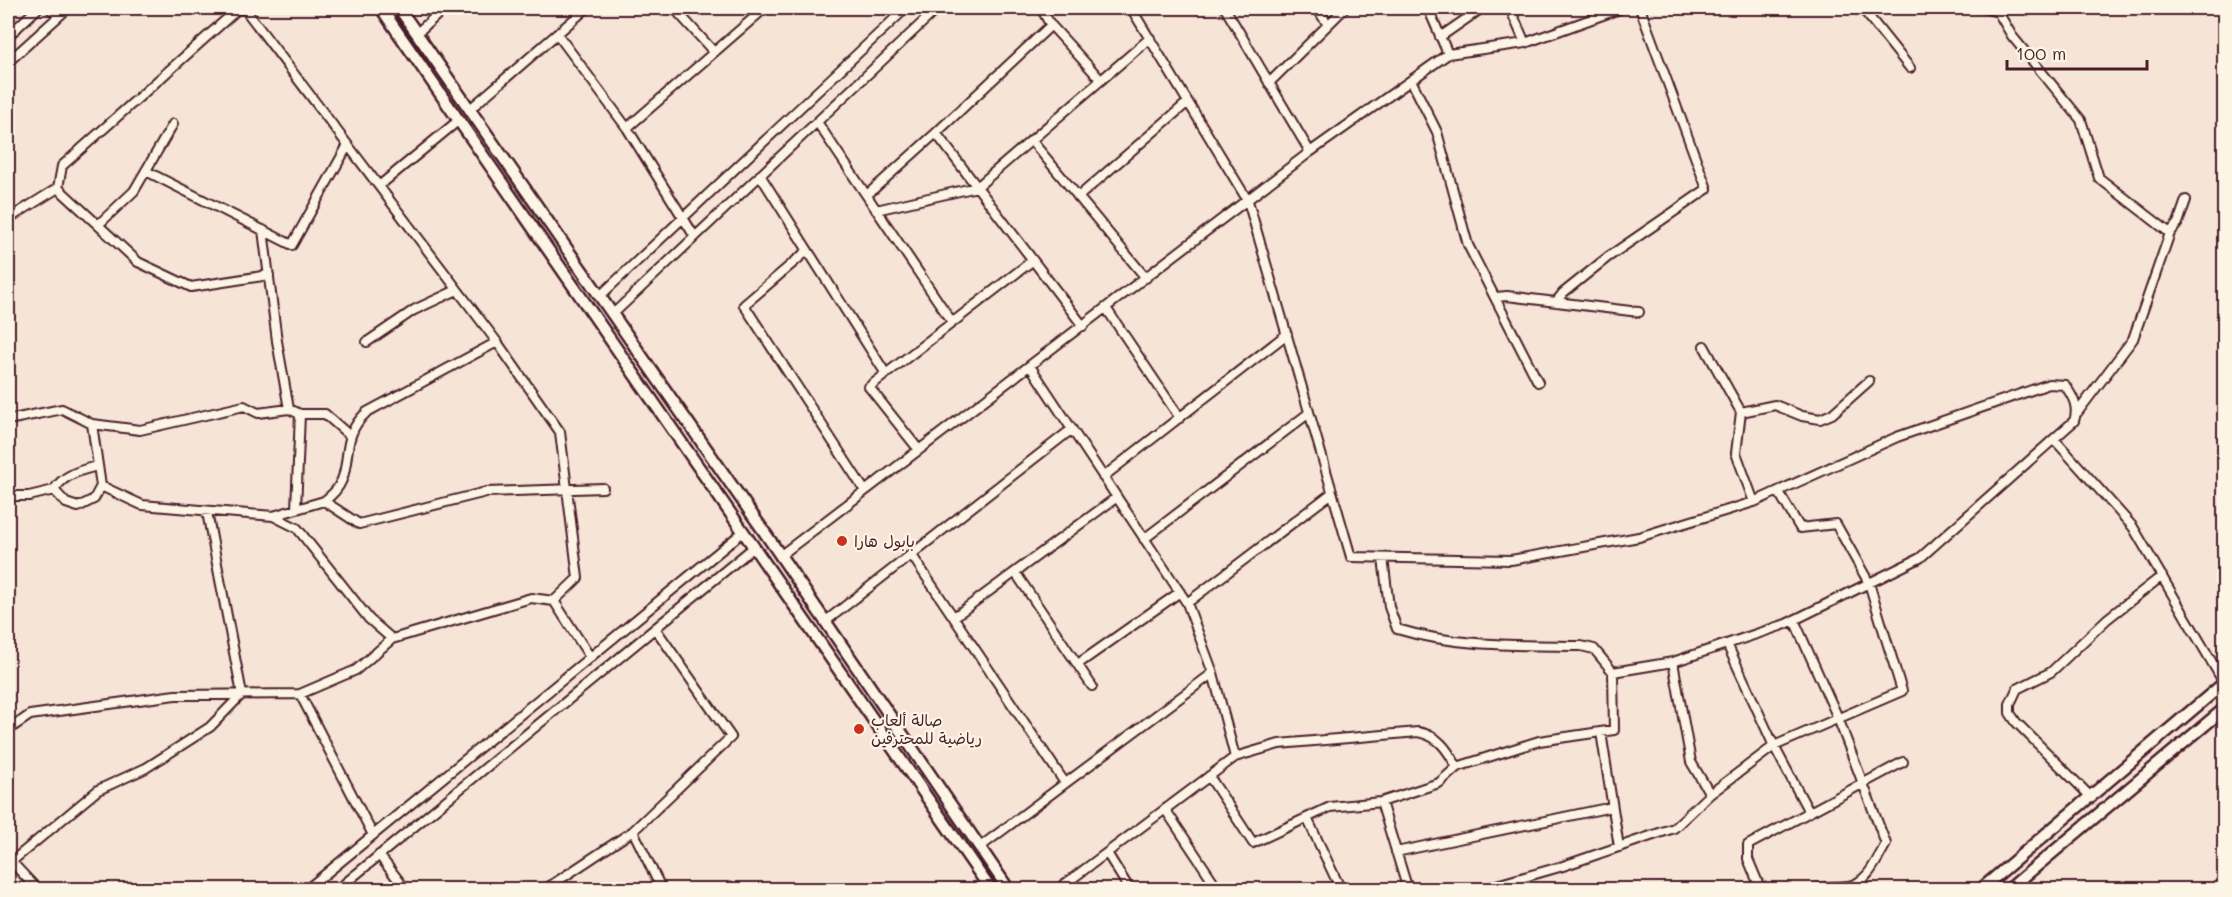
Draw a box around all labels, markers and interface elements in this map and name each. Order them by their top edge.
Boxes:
scale bar [2007,33,2146,71]
text: 100 m [2016,41,2066,65]
place label: بابول هارا [854,530,915,552]
marker: بابول هارا [835,534,849,548]
place label: صالة ألعاب رياضية للمحترفين [871,709,982,748]
marker: صالة ألعاب رياضية للمحترفين [852,722,866,736]

